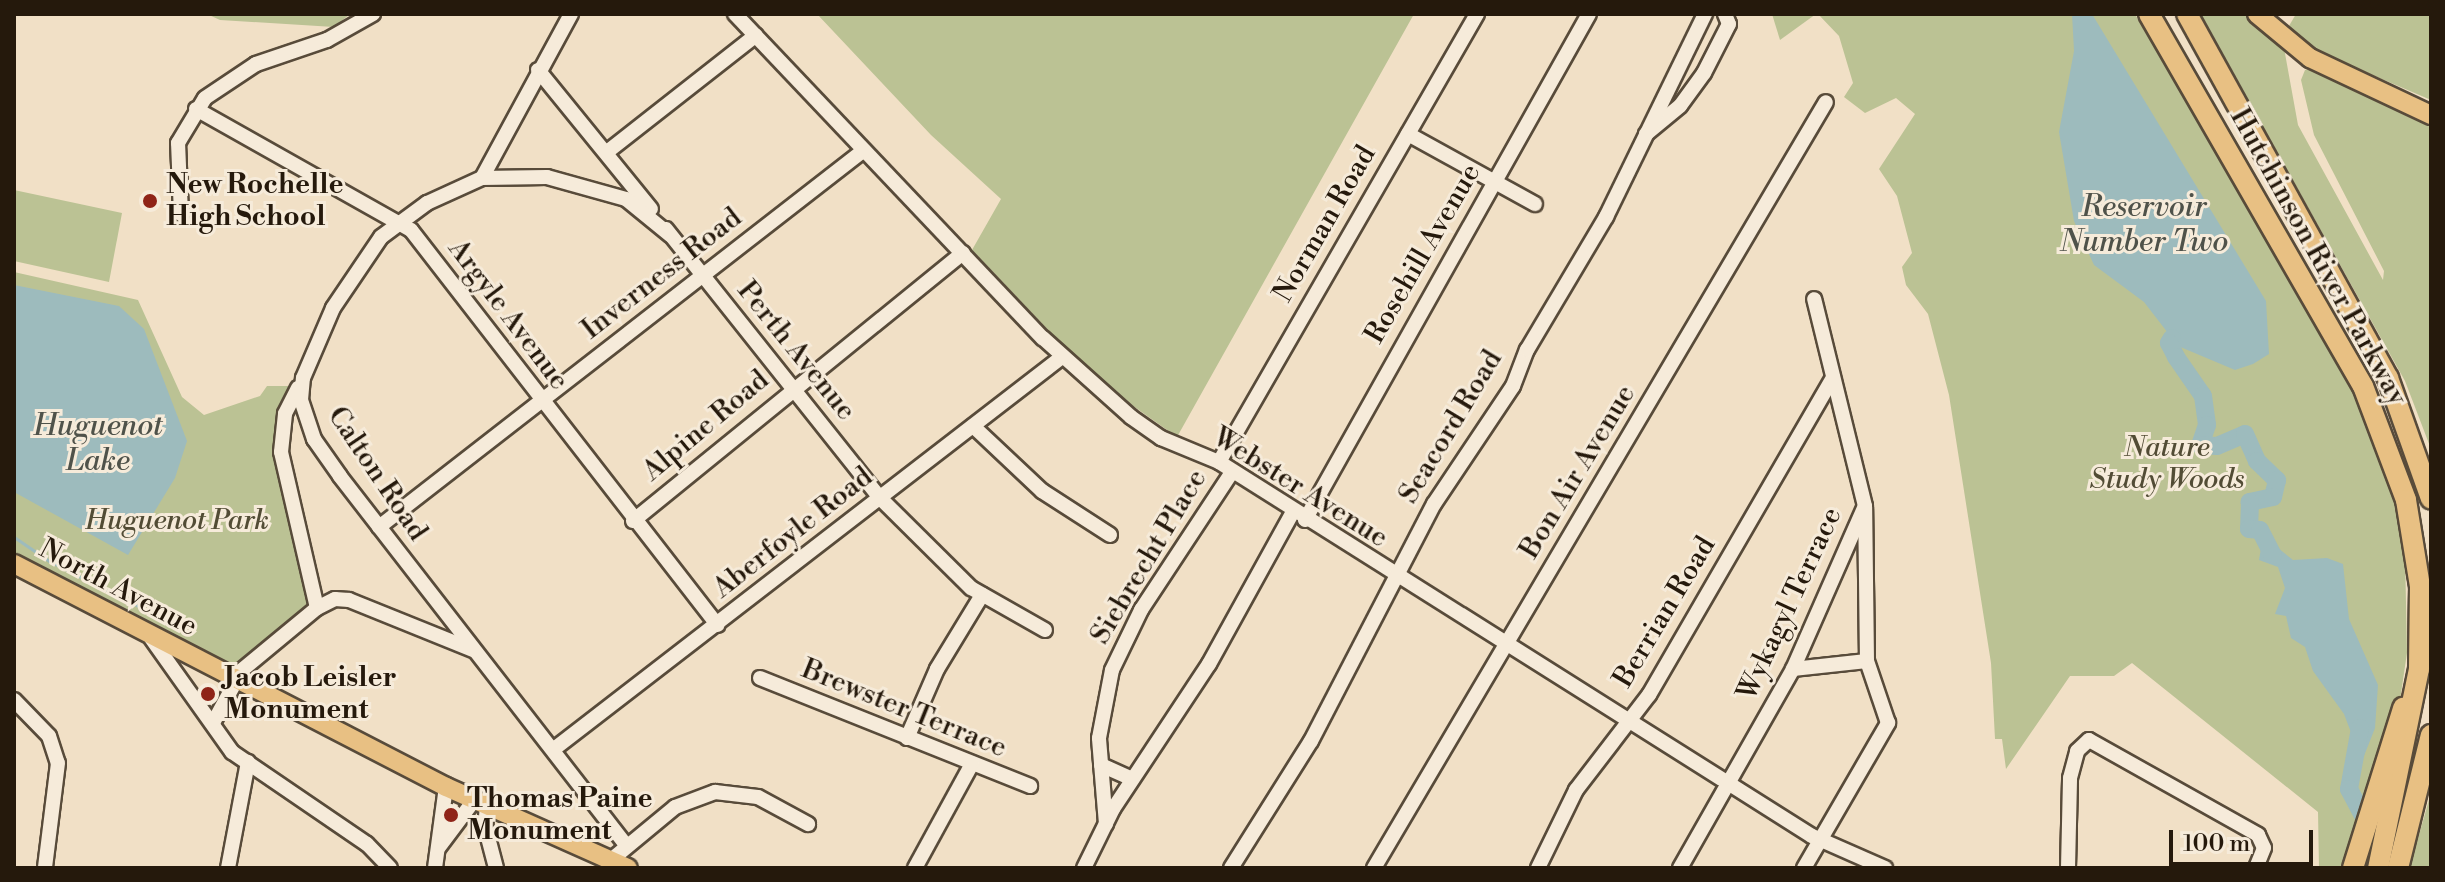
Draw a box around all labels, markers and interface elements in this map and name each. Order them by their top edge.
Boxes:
street label: Hutchinson River Parkway [2222,103,2414,411]
street label: Norman Road [1267,140,1383,308]
street label: Rosehill Avenue [1358,158,1488,350]
place label: New Rochelle High School [166,168,343,234]
water label: Reservoir Number Two [2060,189,2228,260]
marker: New Rochelle High School [141,192,159,210]
street label: Inverness Road [575,201,749,347]
street label: Argyle Avenue [441,233,575,397]
street label: Perth Avenue [730,275,862,427]
street label: Seacord Road [1392,344,1510,510]
street label: Alpine Road [636,363,776,489]
street label: Bon Air Avenue [1513,379,1643,565]
street label: Calton Road [320,401,434,547]
water label: Huguenot Lake [33,408,163,478]
street label: Webster Avenue [1206,421,1394,555]
park label: Nature Study Woods [2090,431,2244,497]
street label: Aberfoyle Road [707,460,879,606]
street label: Siebrecht Place [1084,464,1214,650]
street label: Wykagyl Terrace [1731,502,1849,706]
park label: Huguenot Park [85,504,269,538]
street label: Berrian Road [1607,531,1723,693]
street label: North Avenue [33,532,203,644]
street label: Brewster Terrace [797,653,1011,765]
place label: Jacob Leisler Monument [224,661,397,727]
marker: Jacob Leisler Monument [199,685,217,703]
place label: Thomas Paine Monument [467,782,652,848]
marker: Thomas Paine Monument [442,806,460,824]
scale bar [2173,814,2317,864]
text: 100 m [2183,829,2250,859]

